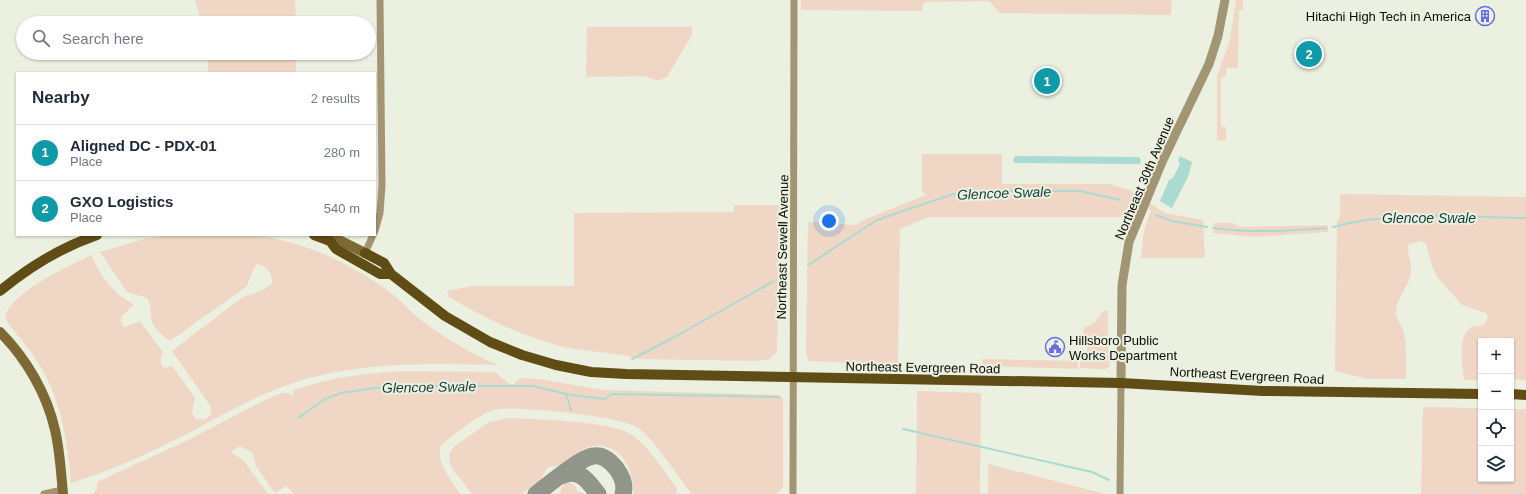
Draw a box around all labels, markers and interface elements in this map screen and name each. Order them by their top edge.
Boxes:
building icon: Hitachi High Tech in America [1474,5,1496,27]
place label: Hitachi High Tech in America [1306,9,1472,24]
search box [16,16,376,60]
icon: search [30,27,52,49]
text: Search here [62,30,144,47]
pin: 2 [1296,39,1322,69]
pin: 1 [1034,66,1060,96]
text: Nearby [32,88,90,107]
text: 2 results [311,91,360,106]
street label: Northeast 30th Avenue [1112,114,1177,242]
text: Aligned DC - PDX-01 [70,137,217,154]
text: 1 [41,145,49,160]
text: 280 m [324,145,360,160]
text: Place [70,154,103,169]
street label: Northeast Sewell Avenue [774,174,791,320]
water label: Glencoe Swale [957,183,1052,203]
text: GXO Logistics [70,193,173,210]
text: 2 [41,201,49,216]
text: 540 m [324,201,360,216]
text: Place [70,210,103,225]
water label: Glencoe Swale [1382,210,1476,226]
your location [819,211,839,231]
place label: Hillsboro Public Works Department [1069,333,1178,363]
public building icon: Hillsboro Public Works Department [1044,336,1066,358]
map controls [1478,338,1514,482]
button: + [1478,338,1514,374]
street label: Northeast Evergreen Road [846,359,1000,376]
street label: Northeast Evergreen Road [1169,364,1325,387]
button: − [1478,374,1514,410]
water label: Glencoe Swale [382,378,476,396]
button: locate [1478,410,1514,446]
button: layers [1478,446,1514,482]

